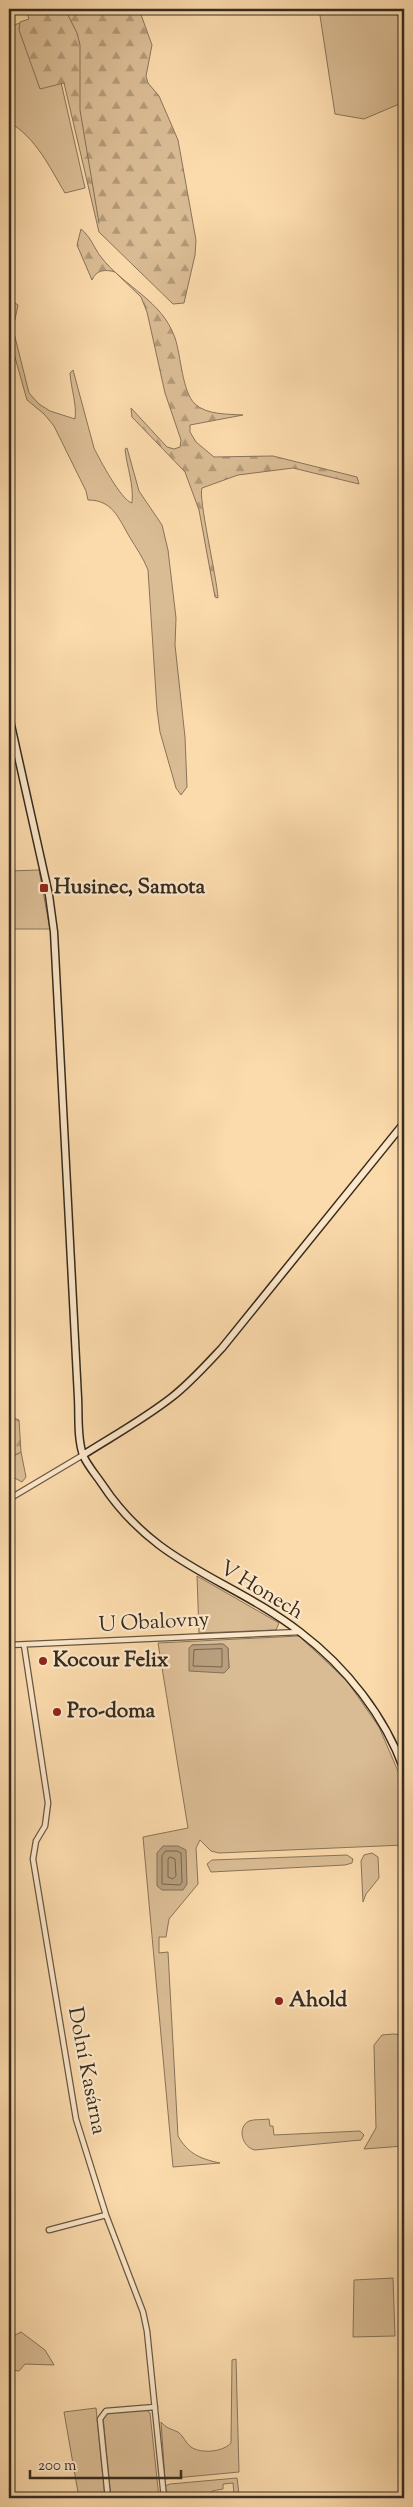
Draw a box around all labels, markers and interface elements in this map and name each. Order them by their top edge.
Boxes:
place label: Husinec, Samota [54,873,205,903]
marker: Husinec, Samota [38,882,50,894]
street label: V Honech [213,1554,309,1628]
street label: U Obalovny [98,1605,210,1641]
place label: Kocour Felix [53,1646,169,1676]
marker: Kocour Felix [37,1655,49,1667]
place label: Pro-doma [67,1697,156,1727]
marker: Pro-doma [51,1706,63,1718]
place label: Ahold [289,1986,347,2016]
marker: Ahold [273,1995,285,2007]
street label: Dolní Kasárna [59,2005,113,2138]
scale bar [30,2447,181,2479]
text: 200 m [38,2456,77,2477]

